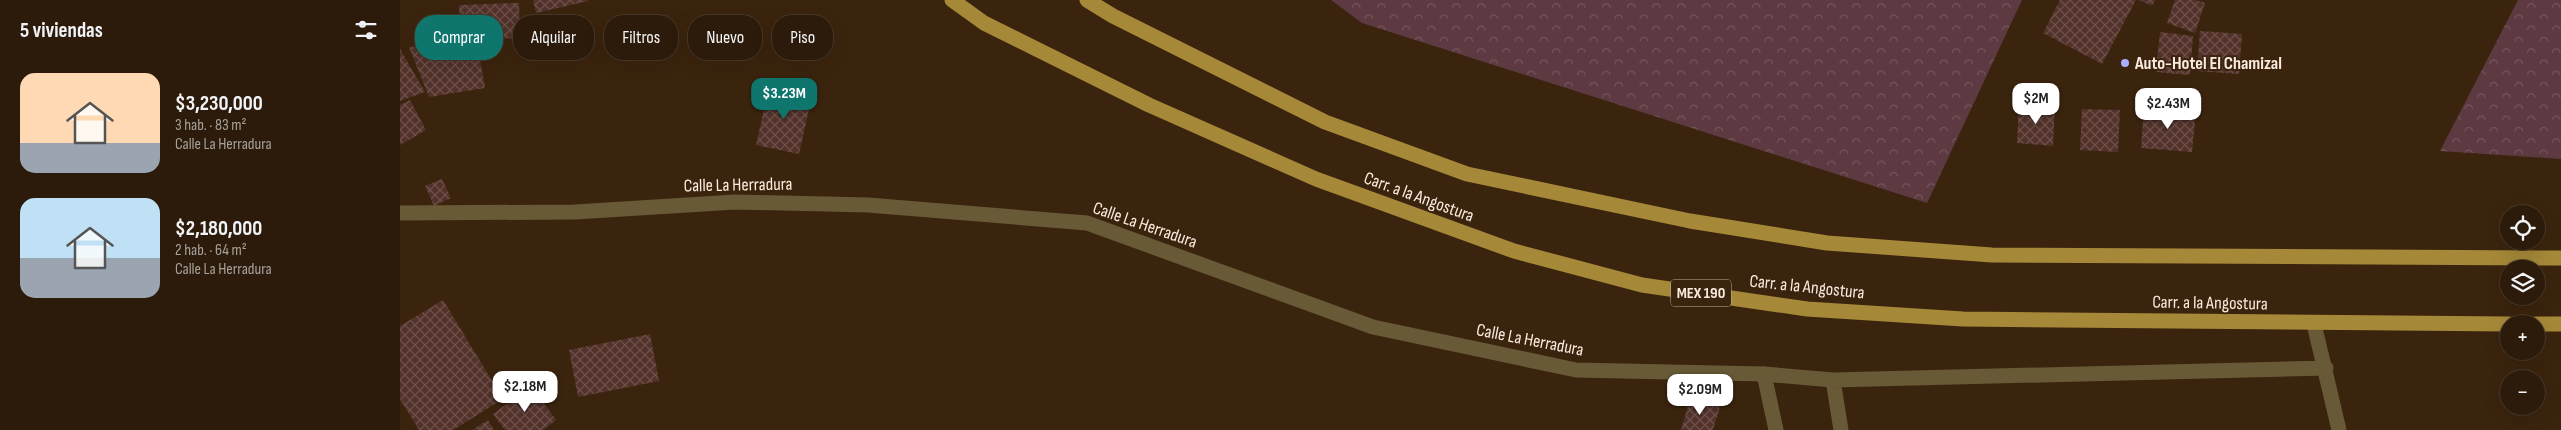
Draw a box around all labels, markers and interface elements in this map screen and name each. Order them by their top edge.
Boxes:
chip: Comprar [415,15,503,60]
chip: Alquilar [513,15,594,60]
chip: Filtros [604,15,678,60]
chip: Nuevo [688,15,762,60]
chip: Piso [772,15,833,60]
icon: filters [352,16,380,44]
text: 5 viviendas [20,18,103,43]
place label: Auto-Hotel El Chamizal [2134,53,2282,74]
marker: Auto-Hotel El Chamizal [2119,57,2131,69]
pin: $3.23M [743,78,825,120]
pin: $2M [2012,82,2060,125]
text: $3.23M [762,84,806,103]
pin: $2.43M [2127,88,2209,130]
text: $2M [2023,89,2049,108]
text: $3,230,000 [175,91,263,116]
icon: home [60,93,120,153]
text: $2.43M [2146,94,2190,113]
text: 3 hab. · 83 m² [175,116,247,135]
text: Calle La Herradura [175,135,272,154]
street label: Carr. a la Angostura [1361,167,1477,227]
street label: Calle La Herradura [683,174,793,196]
street label: Calle La Herradura [1090,197,1200,253]
map controls [2500,205,2545,415]
button: locate [2500,205,2545,250]
text: $2,180,000 [175,216,262,241]
icon: home [60,218,120,278]
text: 2 hab. · 64 m² [175,241,247,260]
text: Calle La Herradura [175,260,272,279]
button: layers [2500,260,2545,305]
street label: Carr. a la Angostura [1748,271,1866,303]
road number: MEX 190 [1671,280,1731,306]
street label: Carr. a la Angostura [2152,291,2268,315]
button: + [2500,315,2545,360]
street label: Calle La Herradura [1475,319,1585,361]
pin: $2.18M [484,370,566,413]
button: − [2500,370,2545,415]
pin: $2.09M [1659,374,1741,416]
text: $2.18M [504,377,546,396]
text: $2.09M [1678,380,1722,399]

